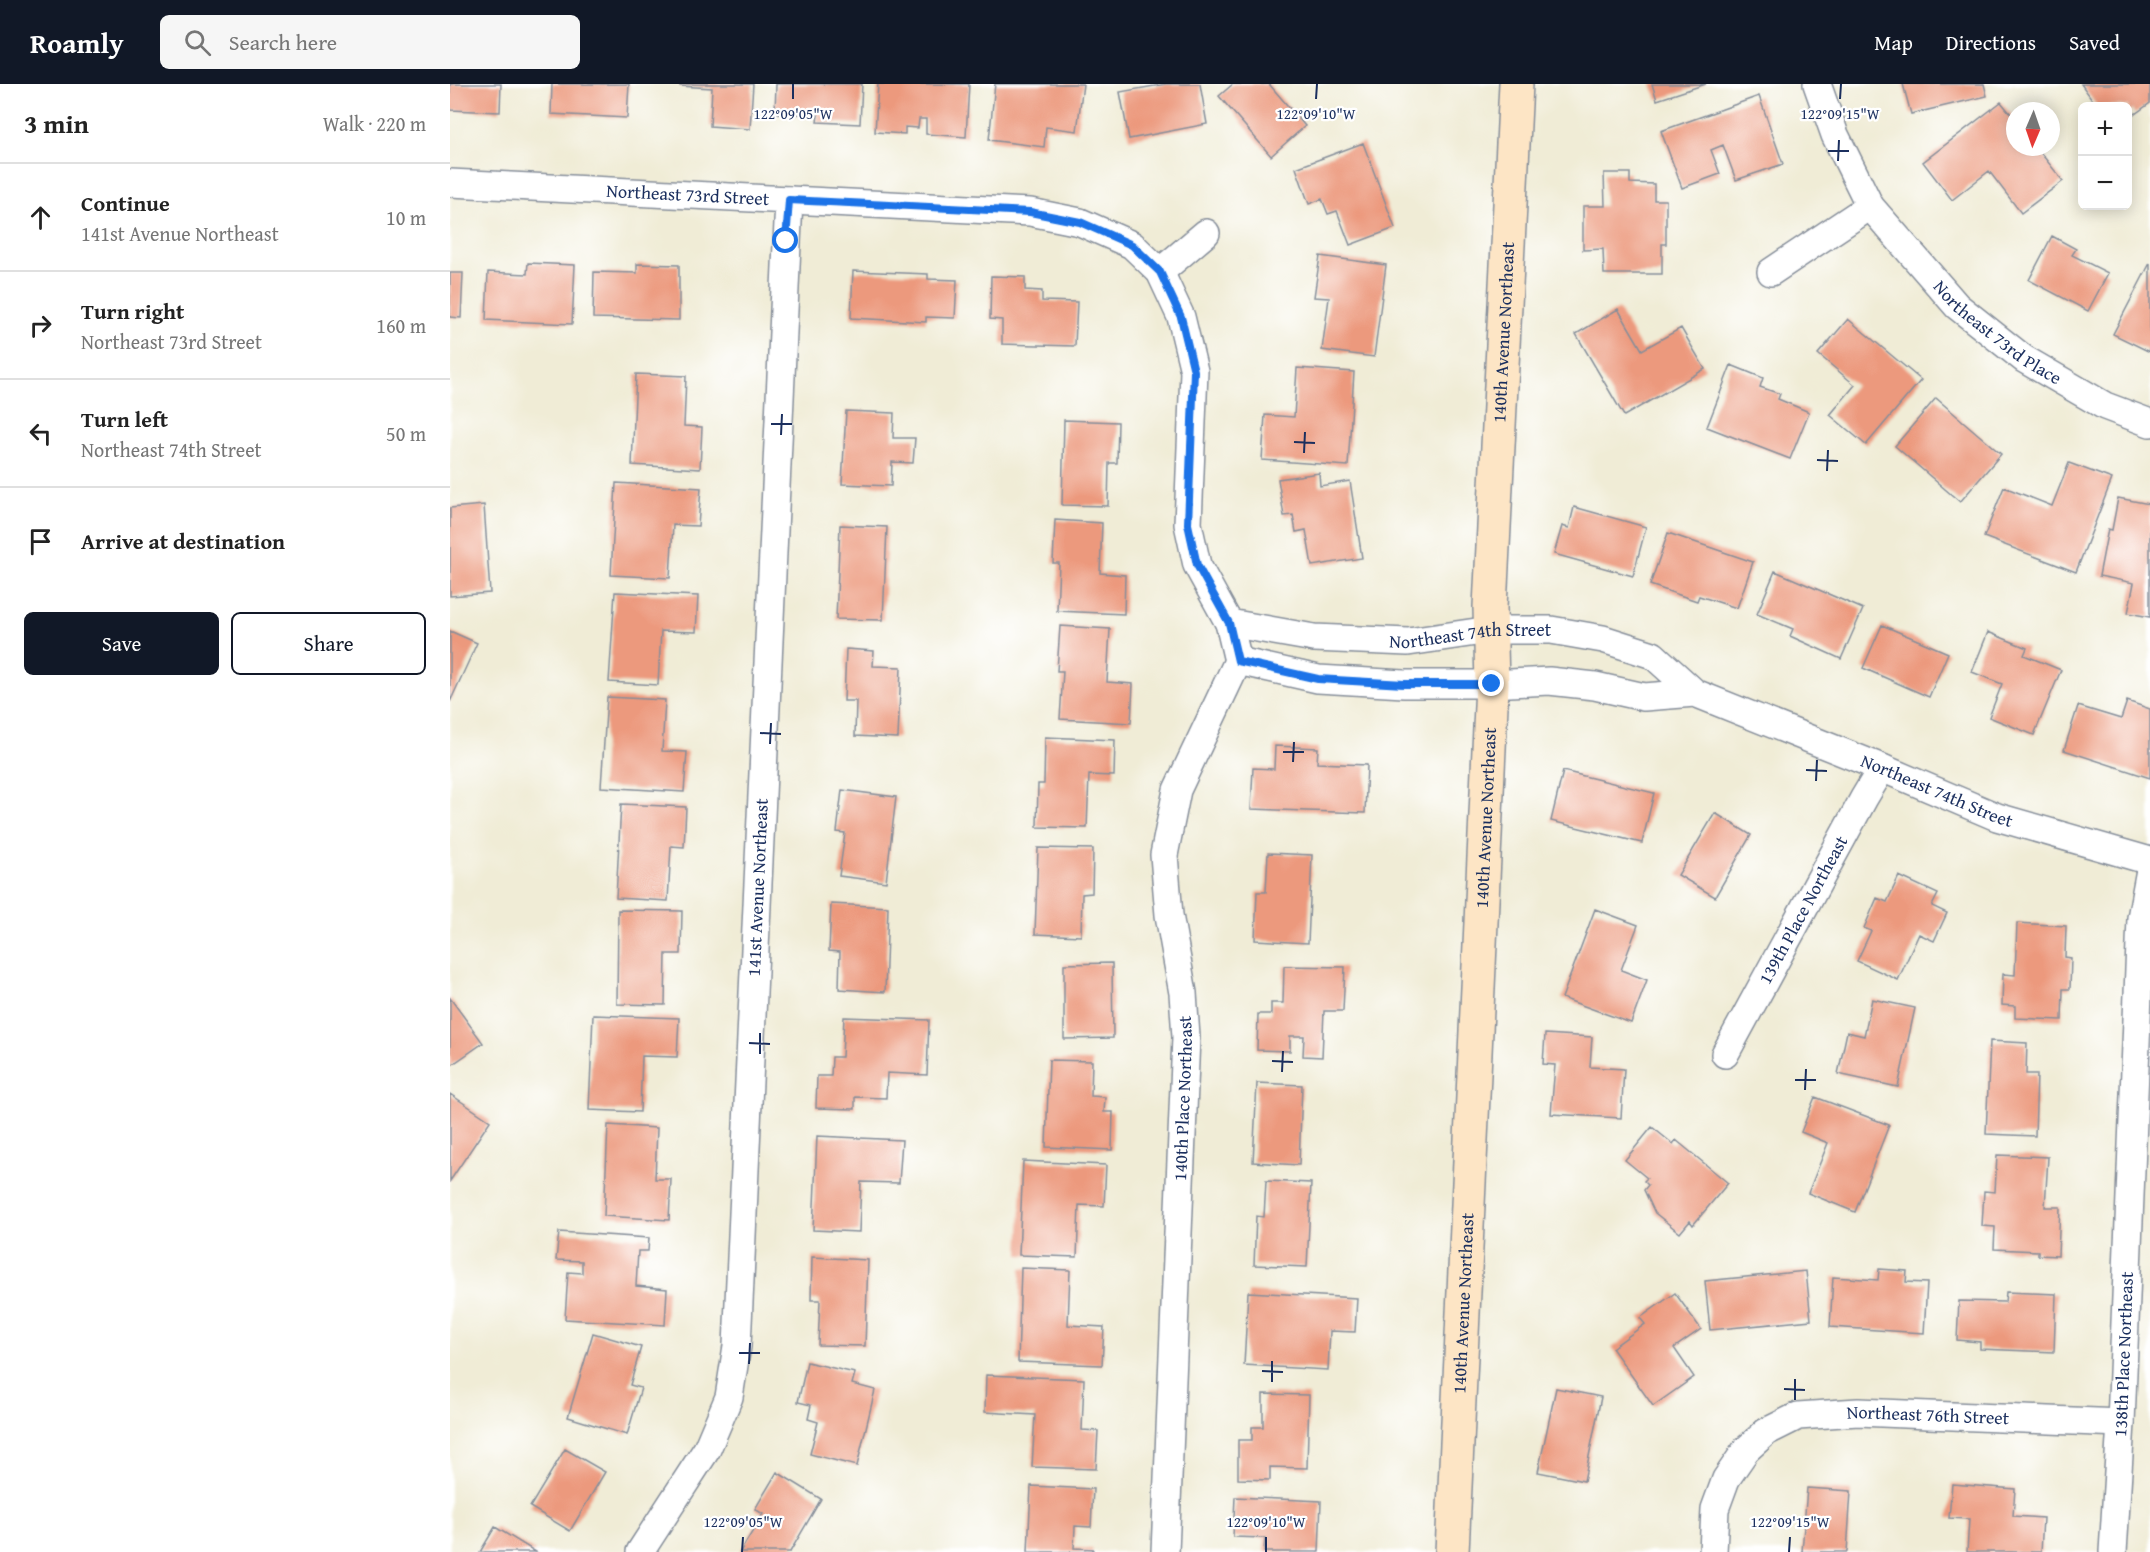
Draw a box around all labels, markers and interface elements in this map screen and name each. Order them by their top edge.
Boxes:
search box [160,15,580,69]
text: Roamly [30,22,124,63]
icon: search [181,26,214,59]
text: Search here [229,26,337,58]
text: Map [1874,27,1913,58]
text: Directions [1946,27,2036,58]
text: Saved [2069,27,2120,58]
north arrow [2006,102,2060,156]
map controls [2078,102,2132,210]
button: + [2078,102,2132,156]
text: 122°09'05"W [753,103,833,124]
text: 122°09'10"W [1276,103,1356,124]
text: 122°09'15"W [1800,103,1880,124]
text: 3 min [24,104,89,143]
text: Walk · 220 m [323,109,426,138]
button: − [2078,156,2132,210]
street label: Northeast 73rd Street [606,177,770,212]
text: Continue [81,187,170,219]
icon: ahead [24,201,57,234]
text: 10 m [386,203,426,232]
text: 141st Avenue Northeast [81,219,279,248]
route start [772,227,798,253]
street label: 140th Avenue Northeast [1485,241,1521,423]
street label: Northeast 73rd Place [1927,274,2067,391]
text: Turn right [81,295,184,327]
icon: right [24,309,57,342]
text: 160 m [376,311,426,340]
text: Northeast 73rd Street [81,327,262,356]
text: Turn left [81,403,168,435]
icon: left [24,417,57,450]
text: 50 m [386,419,426,448]
text: Northeast 74th Street [81,435,262,464]
icon: arrive [24,525,57,558]
text: Arrive at destination [81,525,285,557]
button: Save [24,612,219,675]
button: Share [231,612,426,675]
street label: Northeast 74th Street [1389,616,1552,655]
route end [1478,670,1504,696]
street label: 140th Avenue Northeast [1468,726,1503,909]
street label: Northeast 74th Street [1857,747,2017,834]
street label: 141st Avenue Northeast [740,797,775,977]
street label: 139th Place Northeast [1751,830,1854,989]
street label: 140th Place Northeast [1166,1014,1199,1182]
street label: 140th Avenue Northeast [1445,1212,1481,1394]
street label: 138th Place Northeast [2106,1270,2140,1438]
street label: Northeast 76th Street [1846,1398,2010,1431]
text: 122°09'05"W [703,1511,783,1532]
text: 122°09'10"W [1226,1511,1306,1532]
text: 122°09'15"W [1750,1511,1830,1532]

